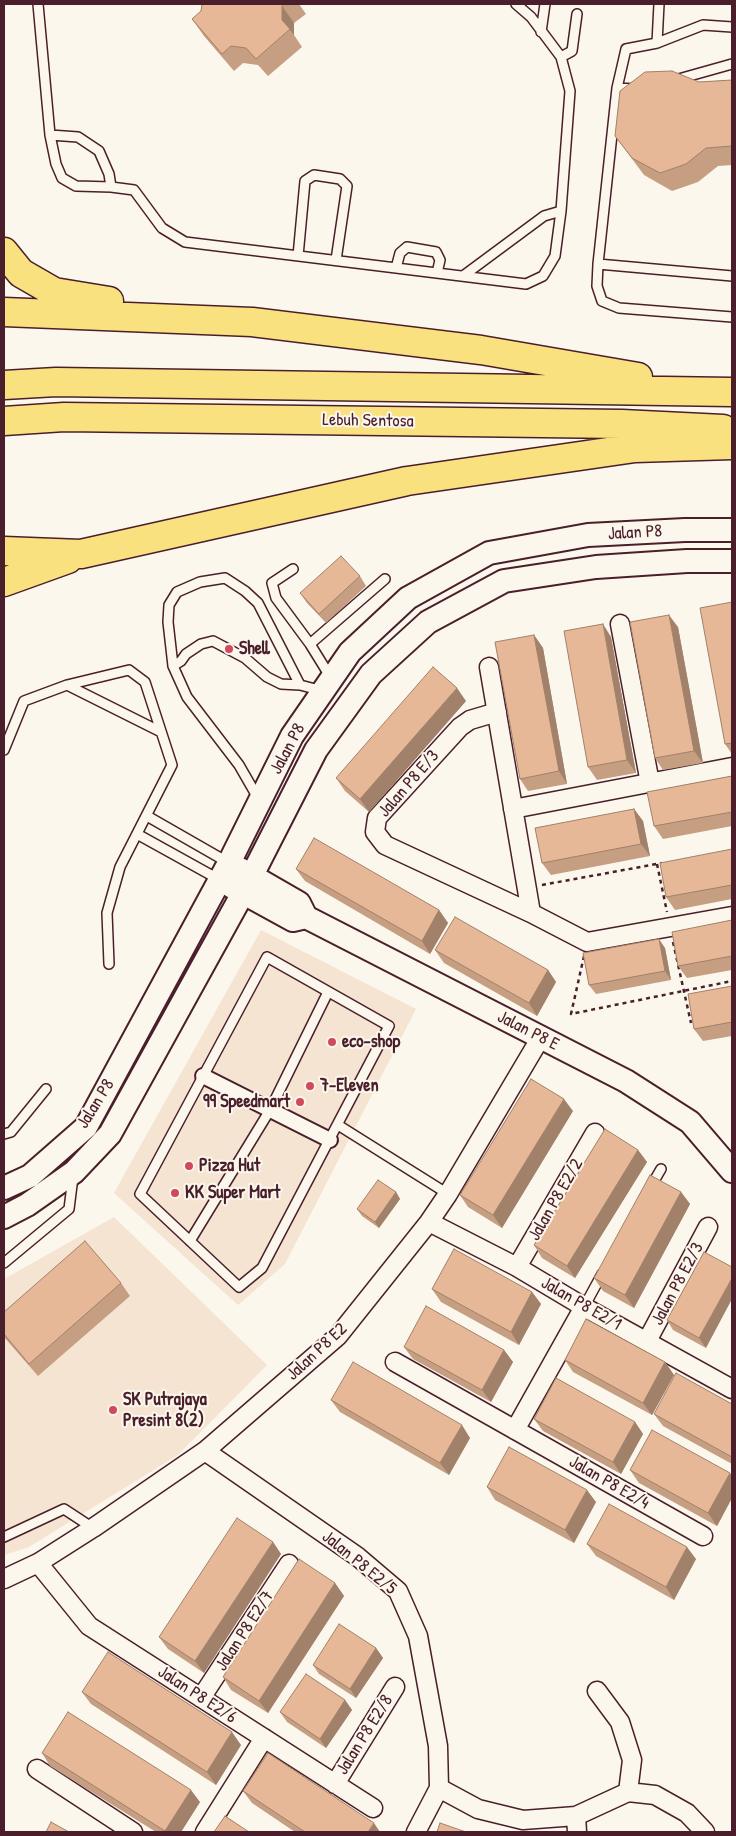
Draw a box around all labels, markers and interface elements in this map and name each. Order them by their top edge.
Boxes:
street label: Lebuh Sentosa [322,409,414,433]
street label: Jalan P8 [607,521,663,545]
place label: Shell [239,638,270,660]
marker: Shell [223,643,235,655]
street label: Jalan P8 [266,720,310,778]
street label: Jalan P8 E/3 [374,746,444,822]
street label: Jalan P8 E [494,1006,562,1056]
place label: eco-shop [342,1031,400,1053]
marker: eco-shop [326,1036,338,1048]
street label: Jalan P8 [72,1075,120,1133]
place label: 7-Eleven [320,1075,379,1097]
marker: 7-Eleven [304,1080,316,1092]
place label: 99 Speedmart [203,1091,290,1113]
marker: 99 Speedmart [294,1096,306,1108]
place label: Pizza Hut [199,1155,260,1177]
street label: Jalan P8 E2/2 [524,1155,588,1245]
marker: Pizza Hut [183,1160,195,1172]
place label: KK Super Mart [185,1182,280,1204]
marker: KK Super Mart [169,1187,181,1199]
street label: Jalan P8 E2/3 [647,1239,709,1329]
street label: Jalan P8 E2/1 [537,1272,625,1336]
street label: Jalan P8 E2 [282,1319,352,1385]
place label: SK Putrajaya Presint 8(2) [123,1389,207,1432]
marker: SK Putrajaya Presint 8(2) [107,1404,119,1416]
street label: Jalan P8 E2/4 [565,1451,653,1515]
street label: Jalan P8 E2/5 [317,1526,401,1600]
street label: Jalan P8 E2/7 [211,1587,279,1675]
street label: Jalan P8 E2/6 [154,1662,240,1728]
street label: Jalan P8 E2/8 [332,1691,398,1779]

